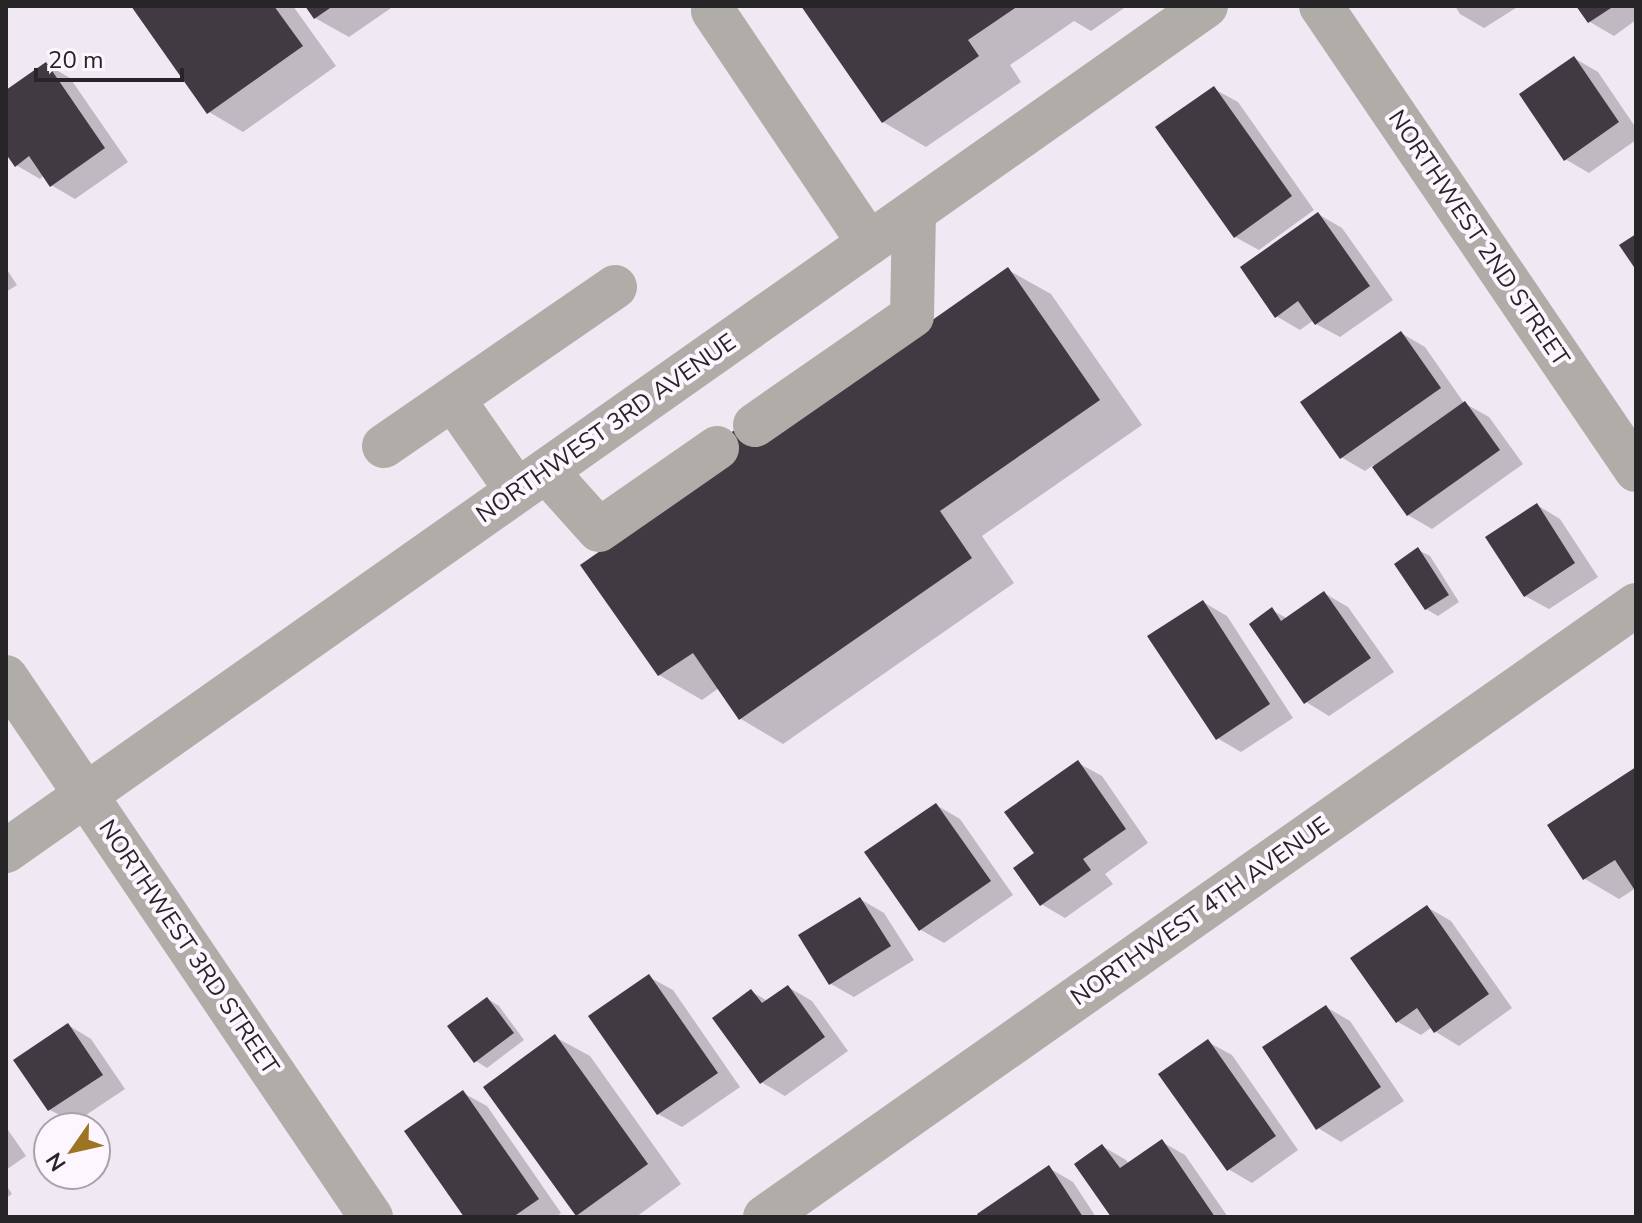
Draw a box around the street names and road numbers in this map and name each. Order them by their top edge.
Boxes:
street label: NORTHWEST 2ND STREET [1381,104,1577,373]
street label: NORTHWEST 3RD AVENUE [470,326,742,530]
street label: NORTHWEST 4TH AVENUE [1064,809,1336,1013]
street label: NORTHWEST 3RD STREET [92,813,287,1081]

